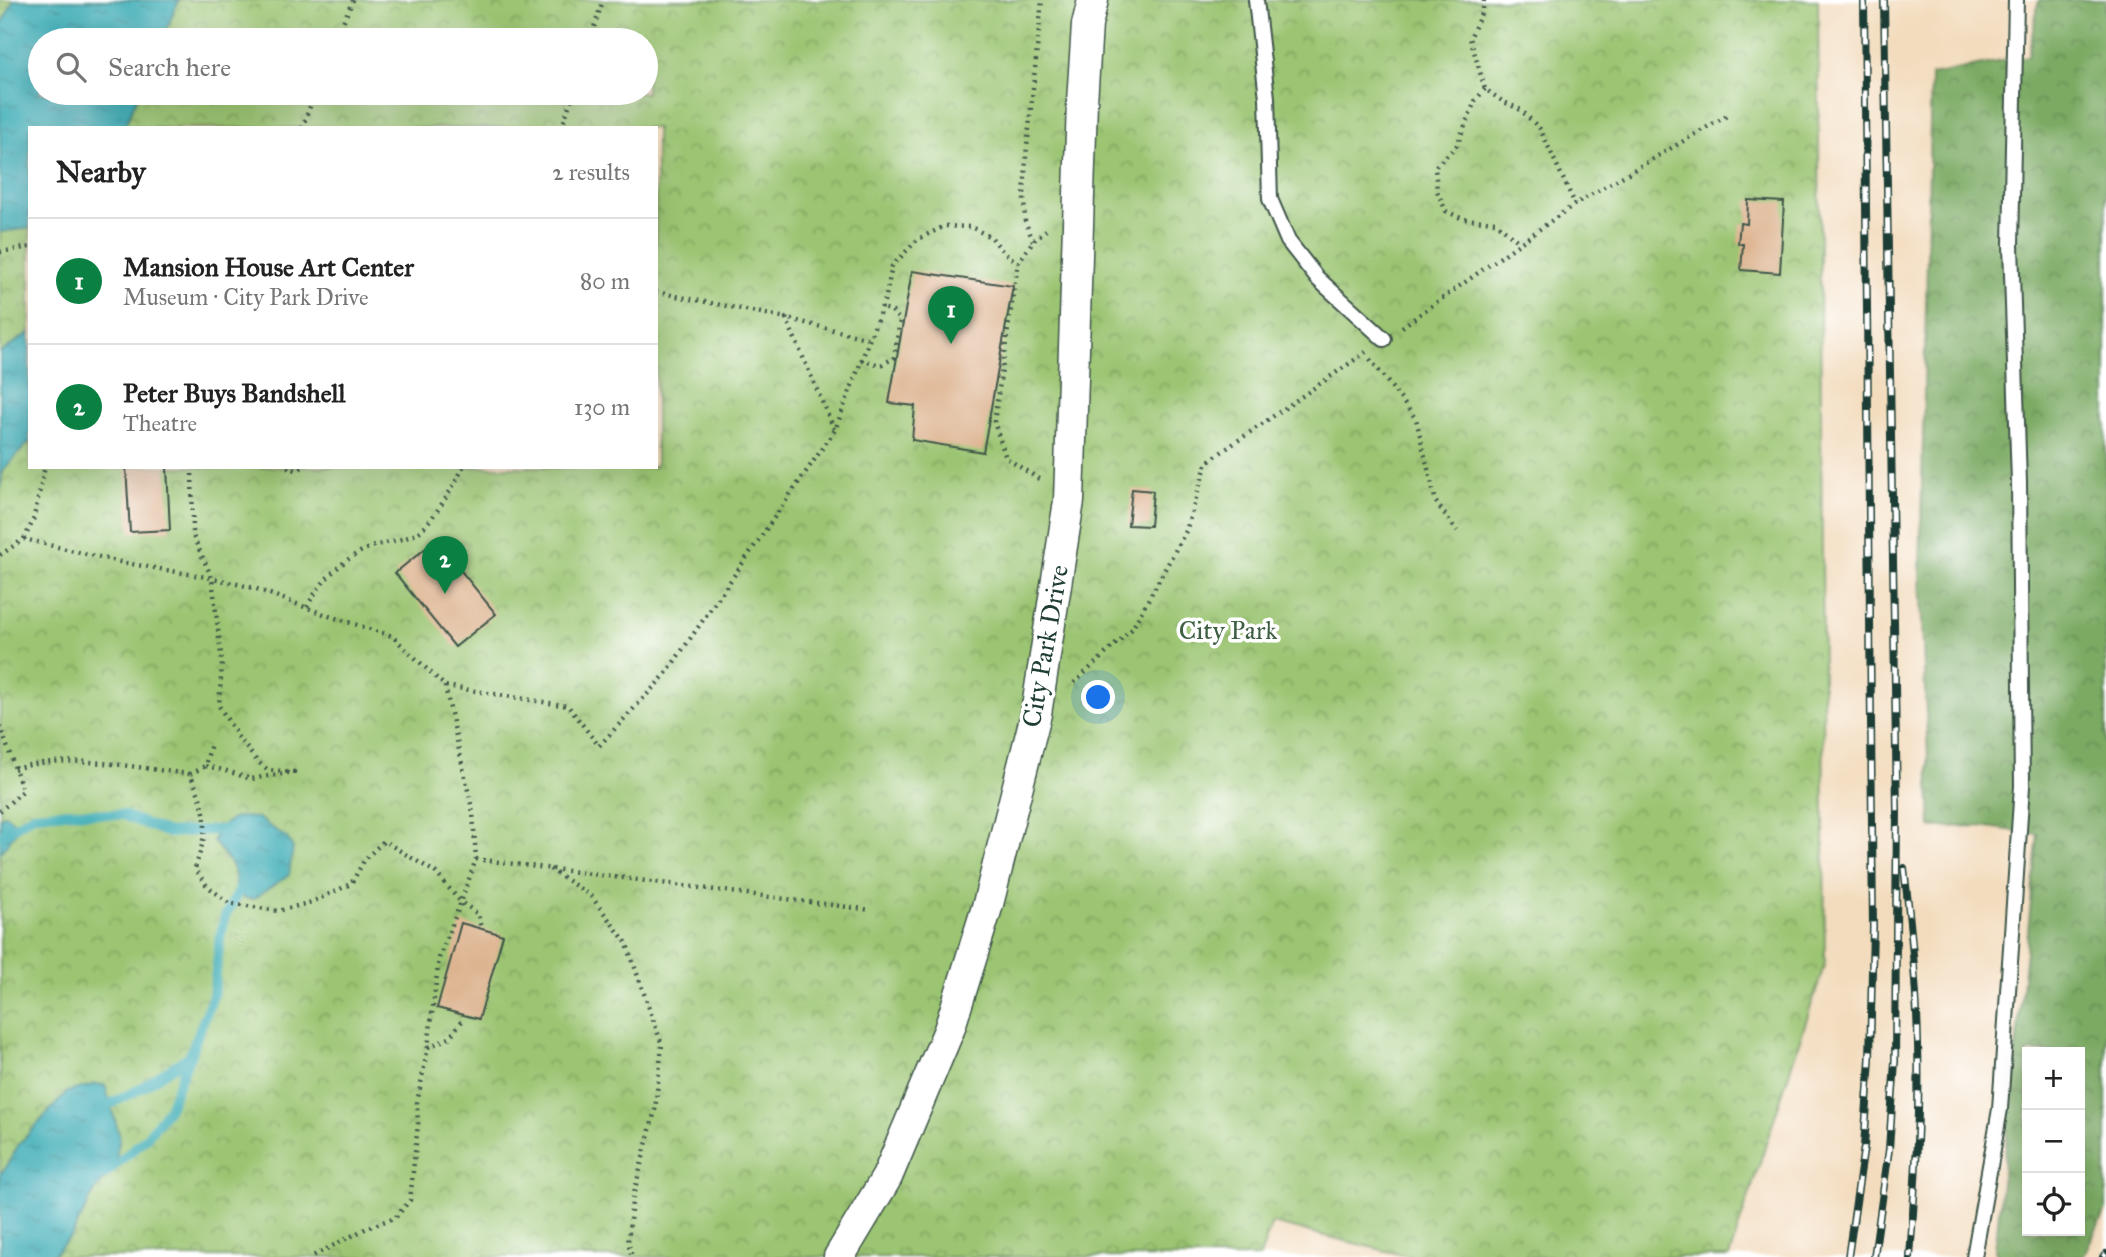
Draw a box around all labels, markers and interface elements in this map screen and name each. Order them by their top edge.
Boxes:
search box [28,28,658,105]
icon: search [52,48,90,86]
text: Search here [108,51,231,83]
text: Nearby [56,154,146,190]
text: 2 results [552,158,630,186]
text: Mansion House Art Center [123,251,414,283]
text: 1 [74,267,84,295]
text: 80 m [580,267,630,295]
text: Museum · City Park Drive [123,283,369,311]
pin: 1 [928,286,974,344]
text: Peter Buys Bandshell [123,377,346,409]
text: 2 [73,393,85,421]
text: 130 m [574,393,630,421]
text: Theatre [123,409,197,437]
pin: 2 [422,536,468,594]
street label: City Park Drive [1015,562,1075,730]
park label: City Park [1179,614,1278,646]
your location [1081,680,1115,714]
map controls [2022,1047,2085,1236]
button: + [2022,1047,2085,1110]
button: − [2022,1110,2085,1173]
button: locate [2022,1173,2085,1236]

